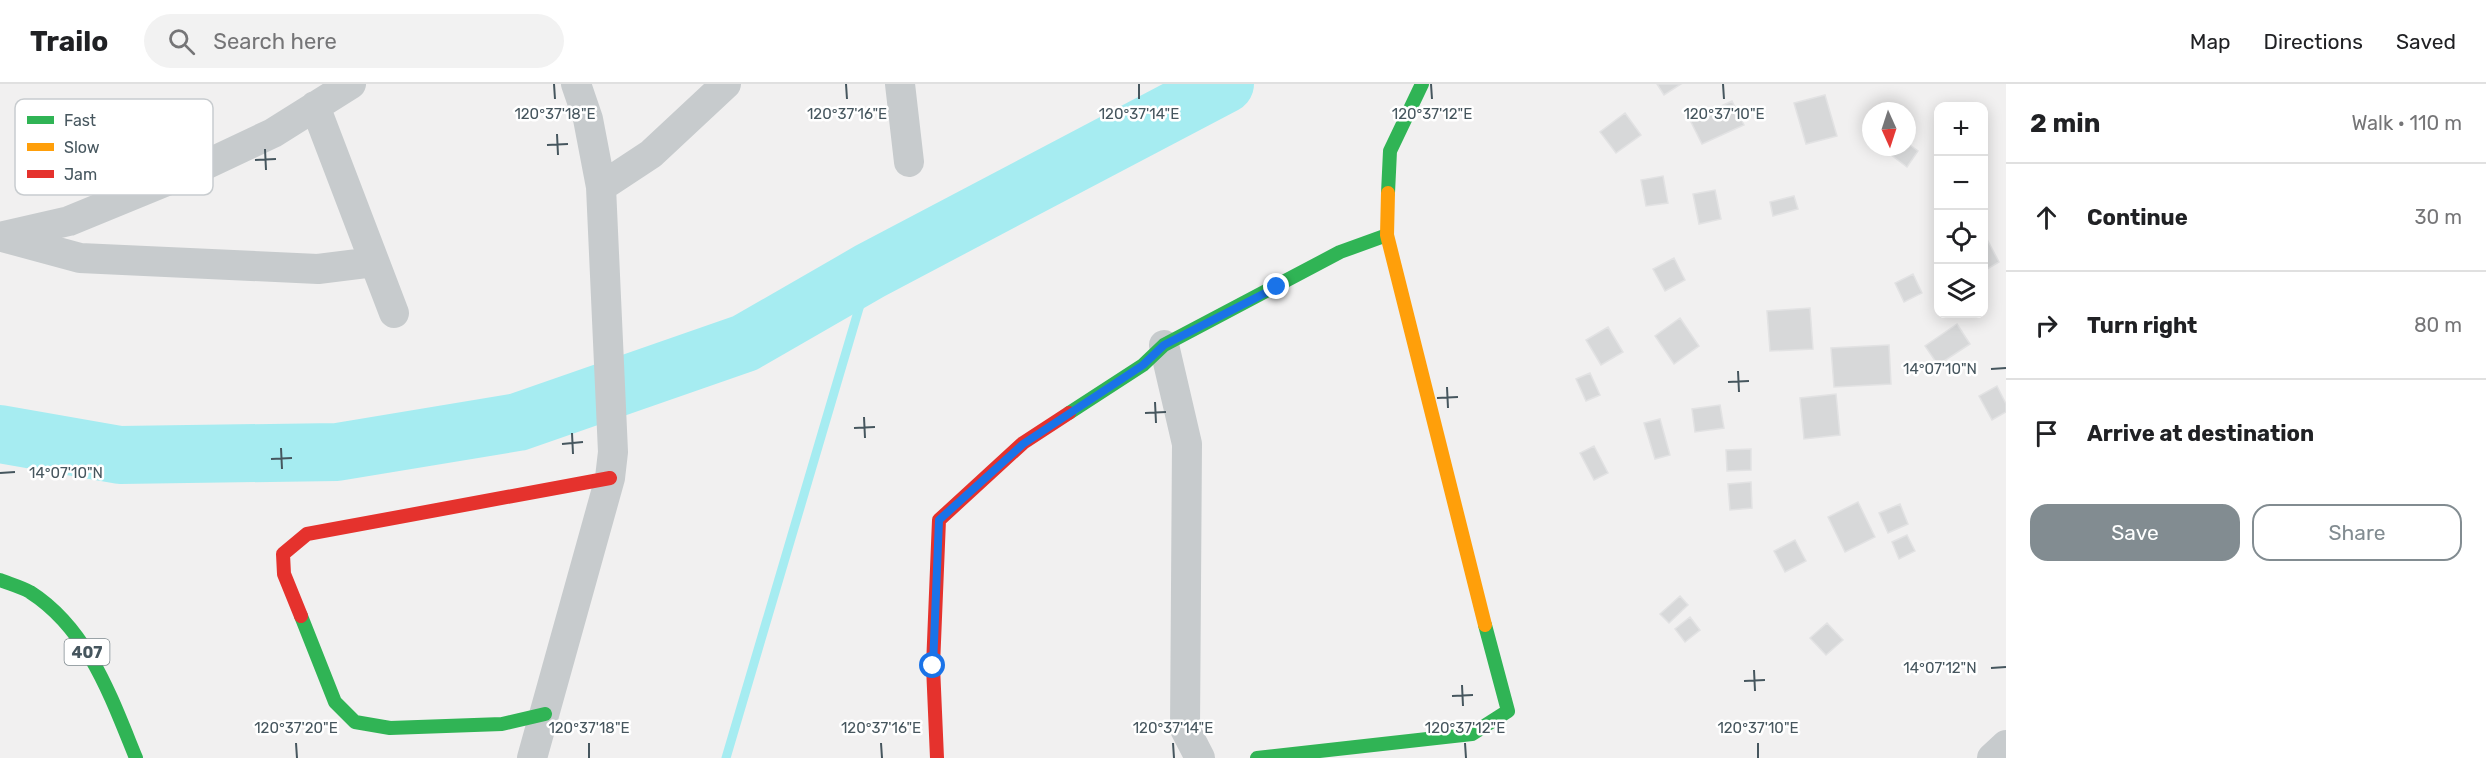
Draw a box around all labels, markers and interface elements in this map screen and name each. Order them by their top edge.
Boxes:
search box [144,14,564,68]
text: Trailo [30,25,108,58]
icon: search [165,25,198,58]
text: Search here [213,28,337,55]
text: Map [2190,29,2231,54]
text: Directions [2264,29,2363,54]
text: Saved [2396,29,2456,54]
legend [15,99,213,195]
north arrow [1862,102,1916,156]
map controls [1934,102,1988,318]
button: + [1934,102,1988,156]
text: 120°37'18"E [514,105,596,123]
text: 120°37'16"E [807,105,887,123]
text: 120°37'14"E [1099,105,1179,123]
text: 120°37'12"E [1392,105,1472,123]
text: 120°37'10"E [1683,105,1765,123]
text: 2 min [2030,108,2100,139]
text: Fast [64,111,96,130]
text: Walk · 110 m [2351,111,2462,135]
text: Slow [64,138,100,157]
button: − [1934,156,1988,210]
text: Jam [64,165,97,184]
icon: ahead [2030,201,2063,234]
text: Continue [2087,204,2188,231]
text: 30 m [2415,205,2462,229]
button: locate [1934,210,1988,264]
button: layers [1934,264,1988,318]
route end [1263,273,1289,299]
icon: right [2030,309,2063,342]
text: Turn right [2087,312,2197,339]
text: 80 m [2414,313,2462,337]
text: 14°07'10"N [1903,360,1977,378]
icon: arrive [2030,417,2063,450]
text: Arrive at destination [2087,420,2314,447]
text: 14°07'10"N [29,464,103,482]
button: Save [2030,504,2240,561]
button: Share [2252,504,2462,561]
road number: 407 [64,639,110,665]
route start [919,652,945,678]
text: 14°07'12"N [1903,659,1977,677]
text: 120°37'20"E [254,719,338,737]
text: 120°37'18"E [548,719,630,737]
text: 120°37'16"E [841,719,921,737]
text: 120°37'14"E [1133,719,1213,737]
text: 120°37'12"E [1425,719,1505,737]
text: 120°37'10"E [1717,719,1799,737]

